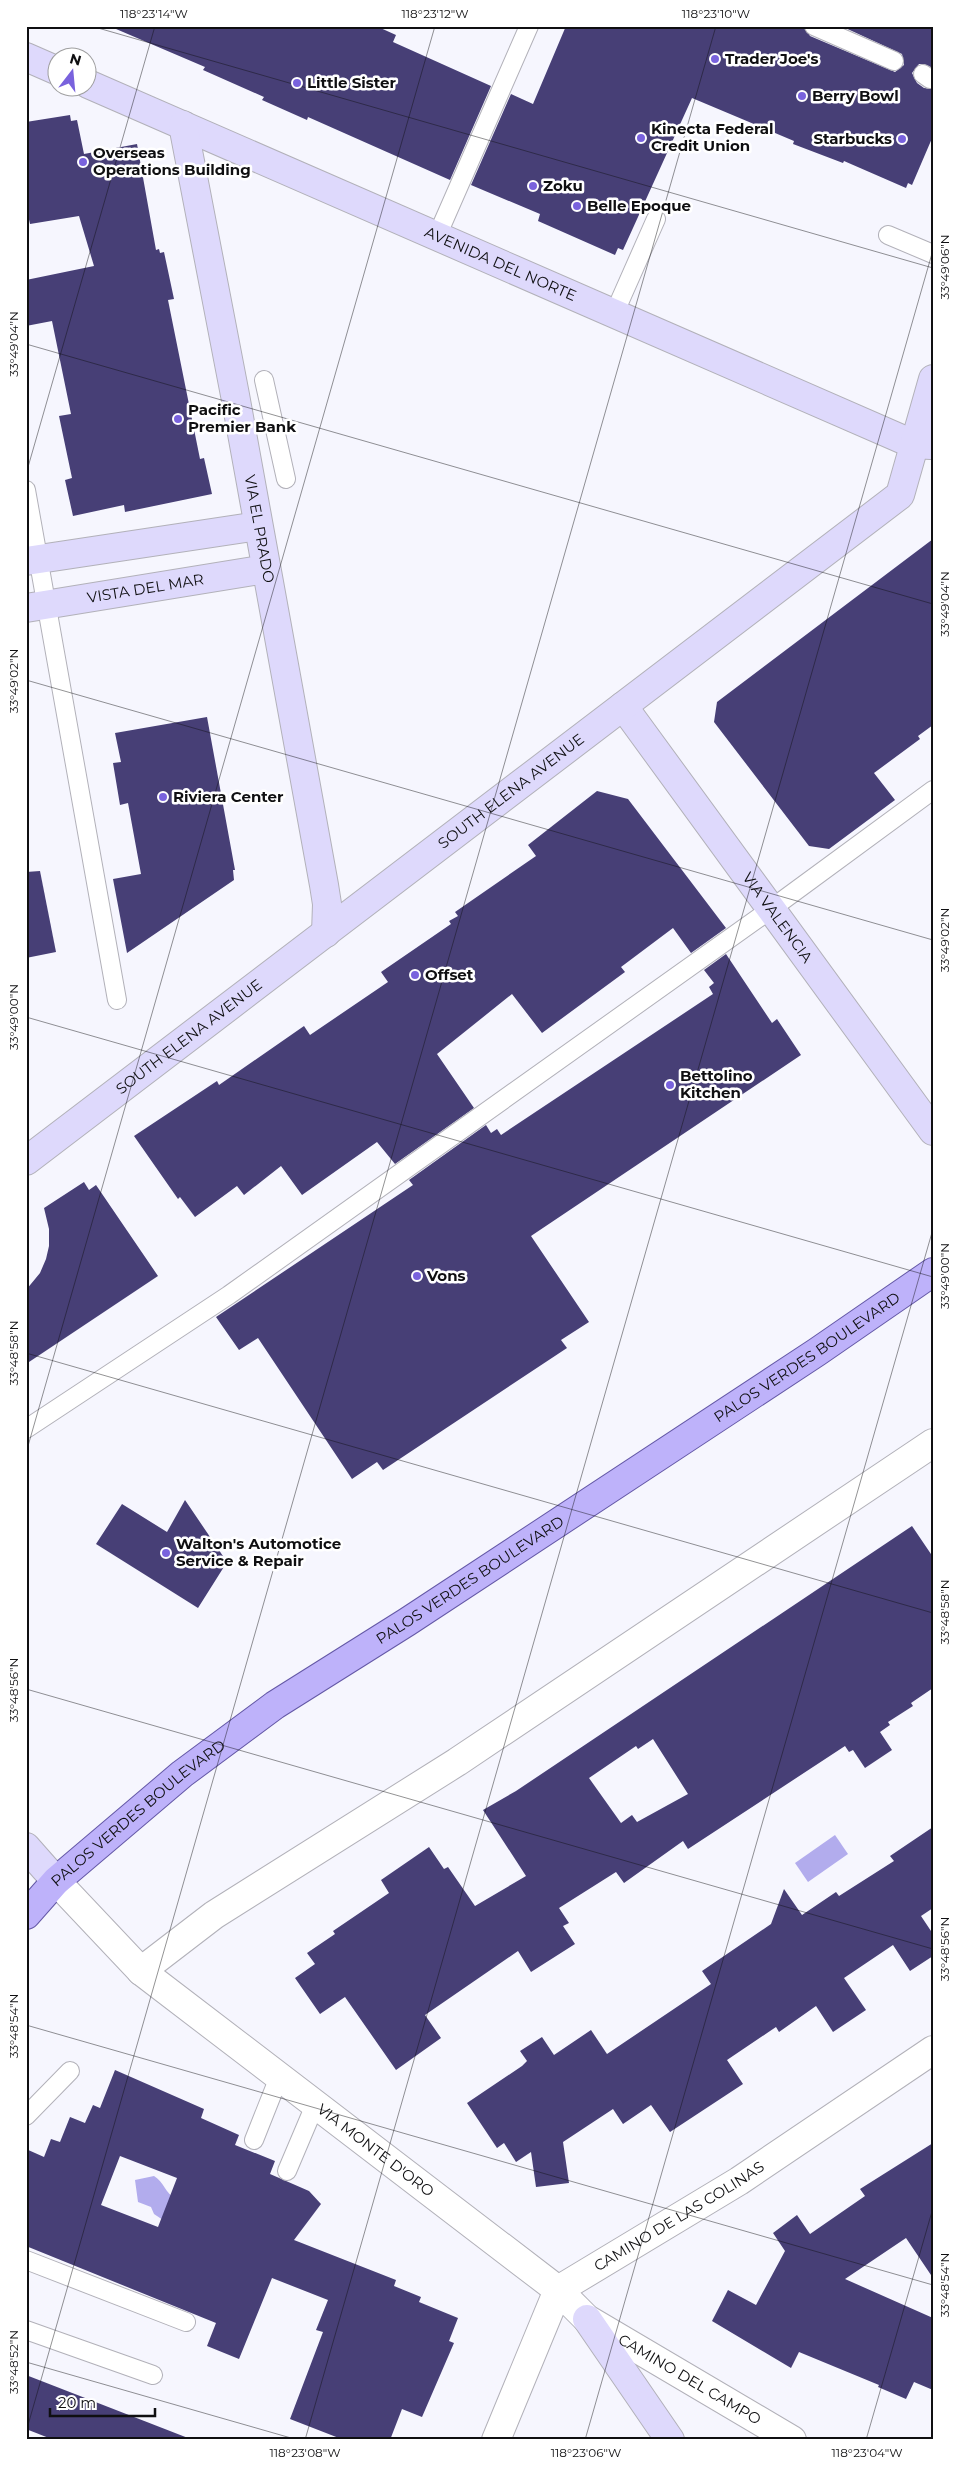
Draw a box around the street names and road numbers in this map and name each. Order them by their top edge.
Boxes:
street label: AVENIDA DEL NORTE [422,222,579,305]
street label: VIA EL PRADO [241,473,279,584]
street label: VISTA DEL MAR [86,569,205,607]
street label: SOUTH ELENA AVENUE [434,729,588,853]
street label: VIA VALENCIA [739,868,817,966]
street label: SOUTH ELENA AVENUE [112,975,266,1098]
street label: PALOS VERDES BOULEVARD [710,1288,904,1426]
street label: PALOS VERDES BOULEVARD [372,1511,567,1648]
street label: PALOS VERDES BOULEVARD [47,1735,229,1890]
street label: VIA MONTE D'ORO [314,2099,438,2201]
street label: CAMINO DE LAS COLINAS [590,2157,768,2275]
street label: CAMINO DEL CAMPO [615,2330,765,2429]

